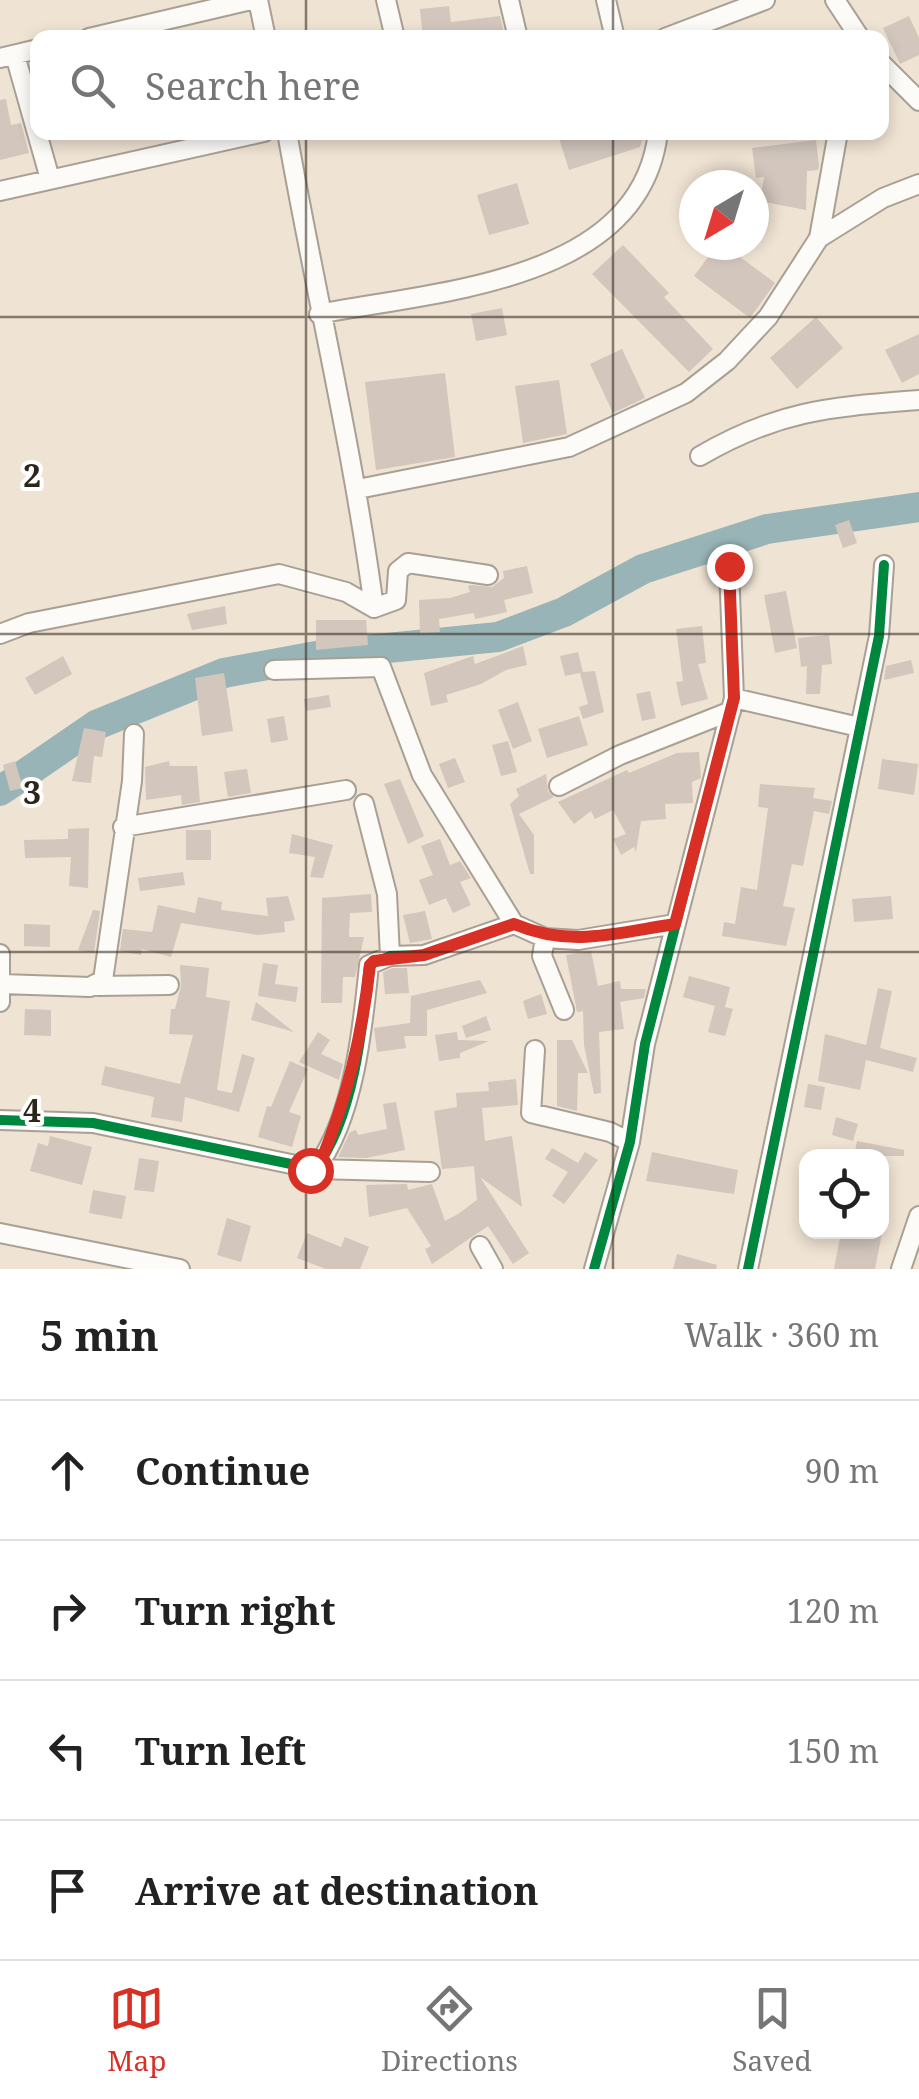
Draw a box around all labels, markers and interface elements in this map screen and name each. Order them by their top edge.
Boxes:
search box [30,30,889,140]
icon: search [65,58,120,113]
text: Search here [145,59,361,111]
north arrow [679,170,769,260]
text: 2 [23,453,41,496]
route end [707,544,753,590]
text: 3 [23,770,41,813]
text: 4 [23,1088,41,1131]
route start [288,1148,334,1194]
map controls [799,1149,889,1239]
button: locate [799,1149,889,1239]
text: 5 min [40,1306,159,1363]
text: Walk · 360 m [684,1313,879,1356]
icon: ahead [40,1443,95,1498]
text: Continue [135,1444,310,1496]
text: 90 m [805,1449,879,1492]
icon: right [40,1583,95,1638]
text: Turn right [135,1584,336,1636]
text: 120 m [787,1589,879,1632]
icon: left [40,1723,95,1778]
text: Turn left [135,1724,306,1776]
text: 150 m [787,1729,879,1772]
icon: arrive [40,1863,95,1918]
text: Arrive at destination [135,1864,539,1916]
tab: Map [107,1981,166,2079]
tab: Directions [381,1981,518,2079]
tab: Saved [732,1981,812,2079]

